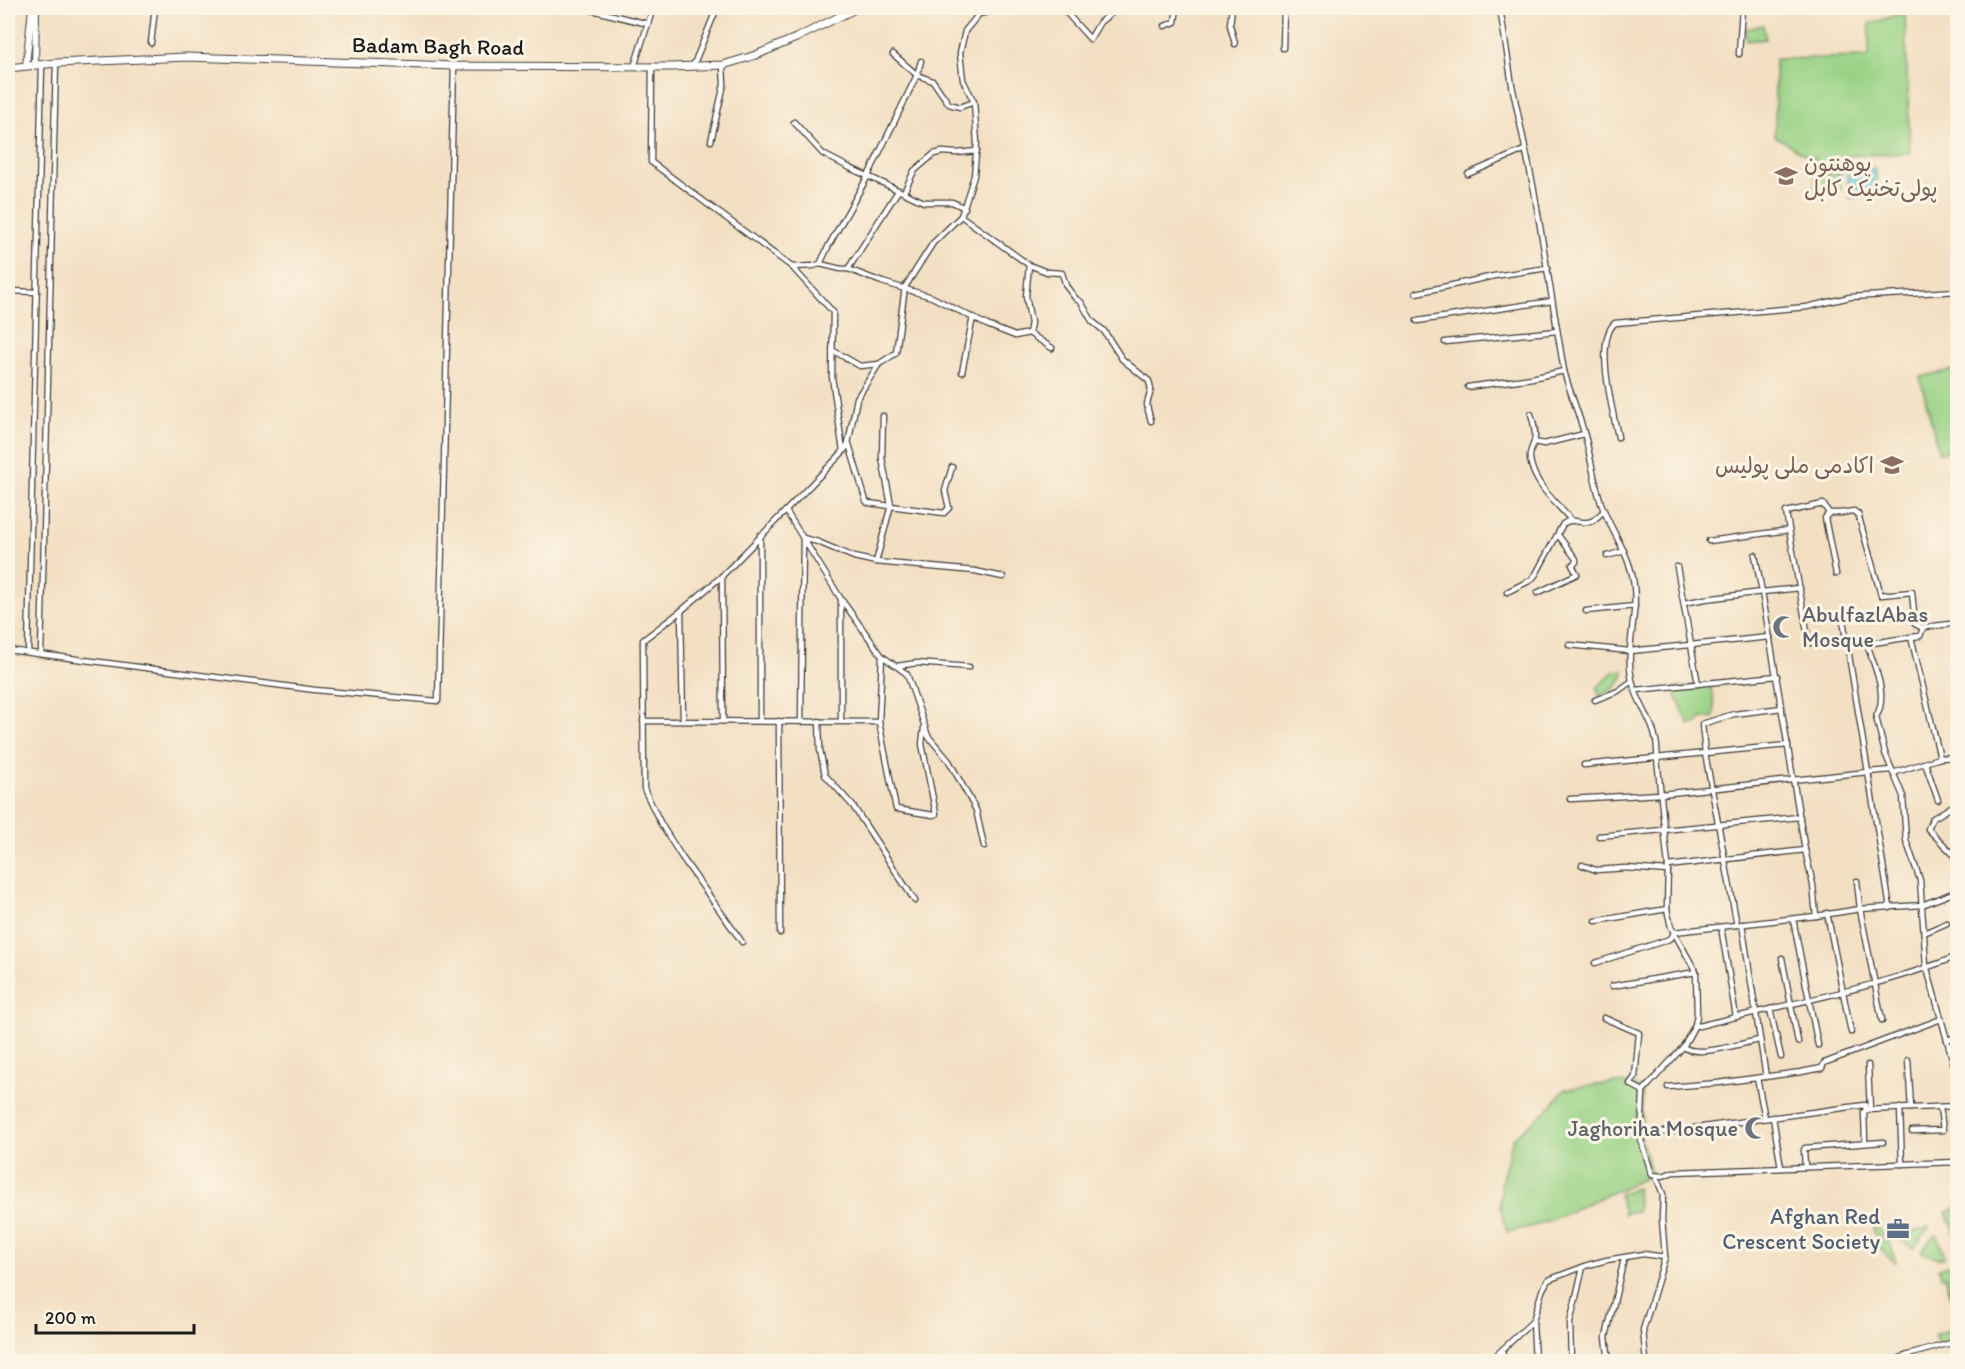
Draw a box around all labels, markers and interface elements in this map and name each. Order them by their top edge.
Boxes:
street label: Badam Bagh Road [352,31,525,61]
place label: پوهنتون پولی‌تخنیک کابل [1804,150,1938,203]
school or university icon: پوهنتون پولی‌تخنیک کابل [1773,163,1799,189]
place label: اکادمی ملی پولیس [1715,452,1874,480]
school or university icon: اکادمی ملی پولیس [1879,452,1905,478]
place label: AbulfazlAbas Mosque [1802,601,1928,653]
mosque icon: AbulfazlAbas Mosque [1771,614,1797,640]
place label: Jaghoriha Mosque [1568,1115,1738,1142]
mosque icon: Jaghoriha Mosque [1743,1115,1769,1141]
place label: Afghan Red Crescent Society [1722,1203,1881,1255]
office icon: Afghan Red Crescent Society [1885,1216,1911,1242]
scale bar [36,1297,194,1335]
text: 200 m [45,1307,96,1329]

